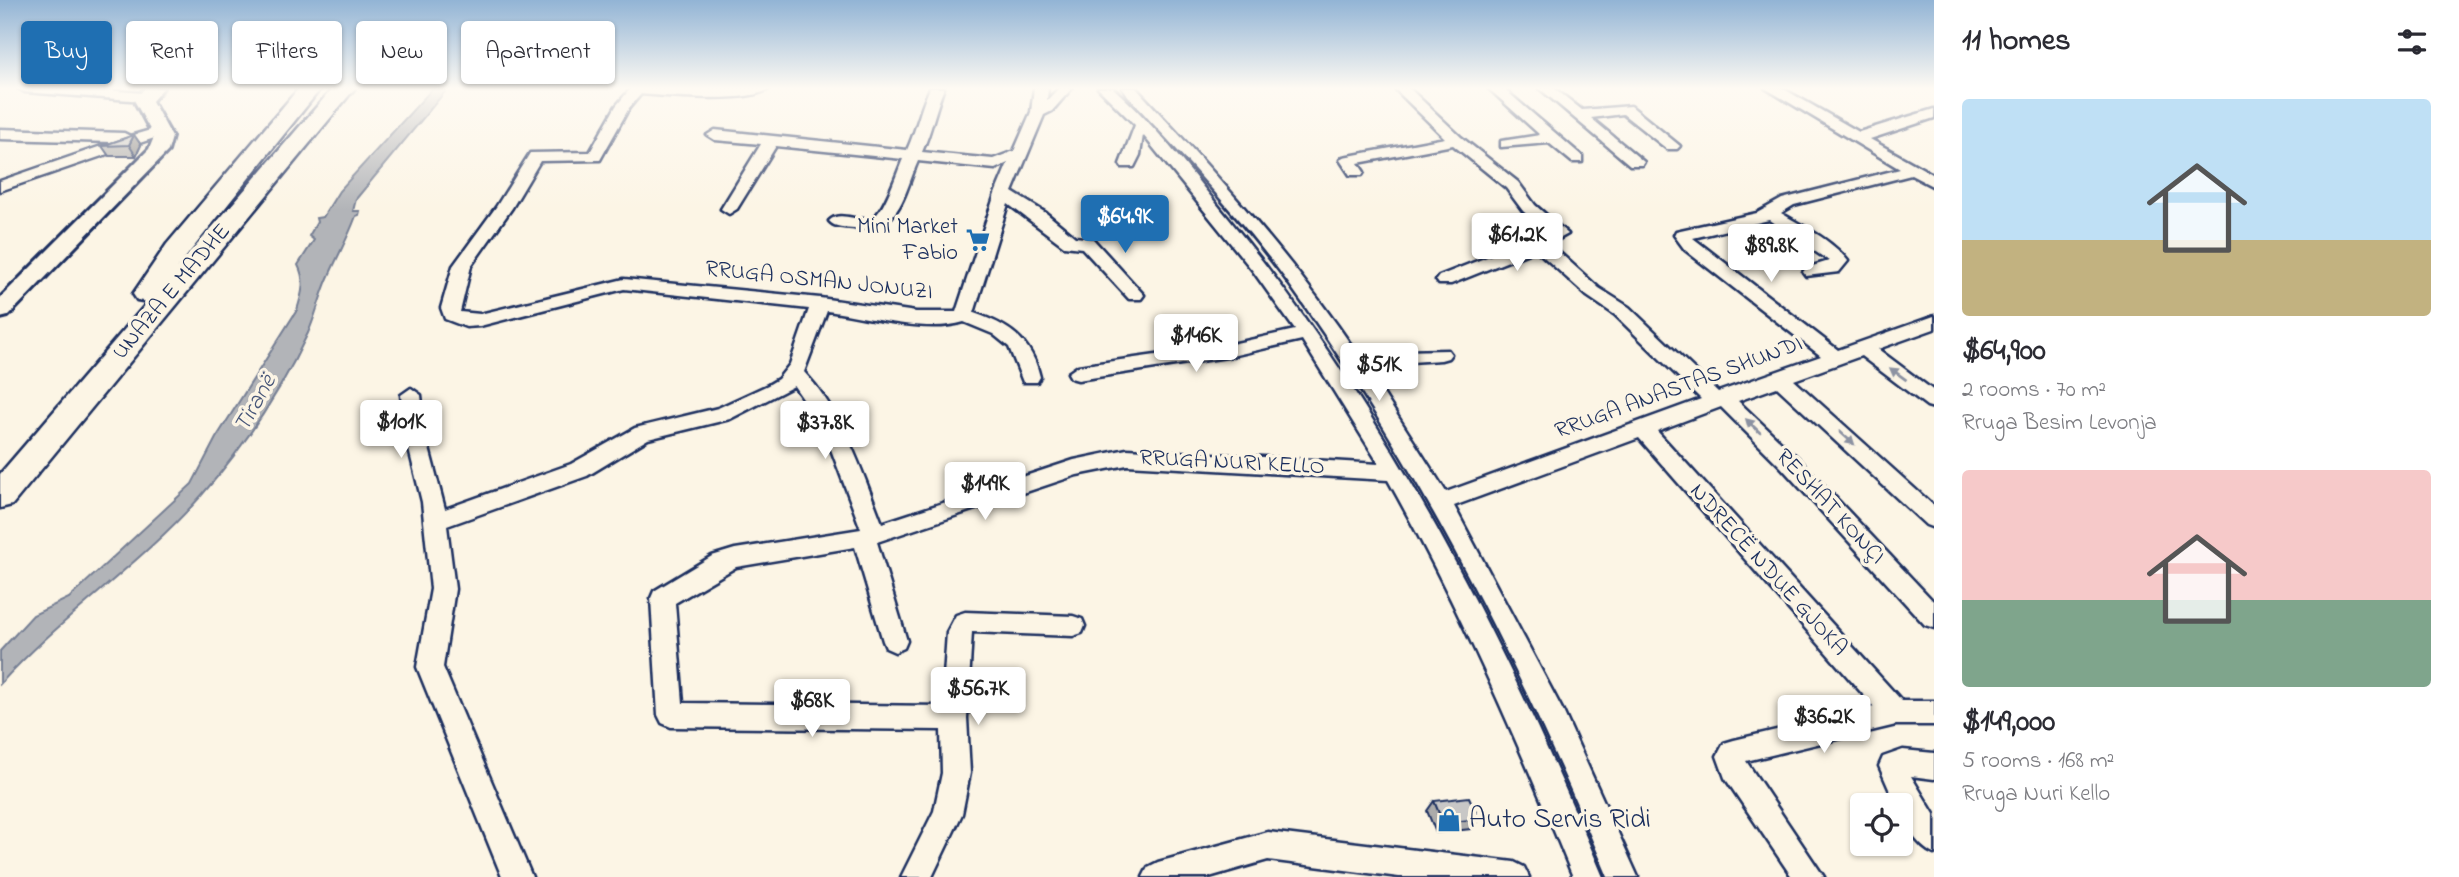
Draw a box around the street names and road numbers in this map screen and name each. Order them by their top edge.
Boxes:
street label: UNAZA E MADHE [105,217,239,367]
street label: RRUGA OSMAN JONUZI [704,253,934,309]
street label: RRUGA ANASTAS SHUNDI [1551,328,1807,448]
street label: RRUGA NURI KELLO [1139,442,1325,484]
street label: RESHAT KONÇI [1768,442,1892,572]
street label: NDRECË NDUE GJOKA [1681,476,1855,664]

